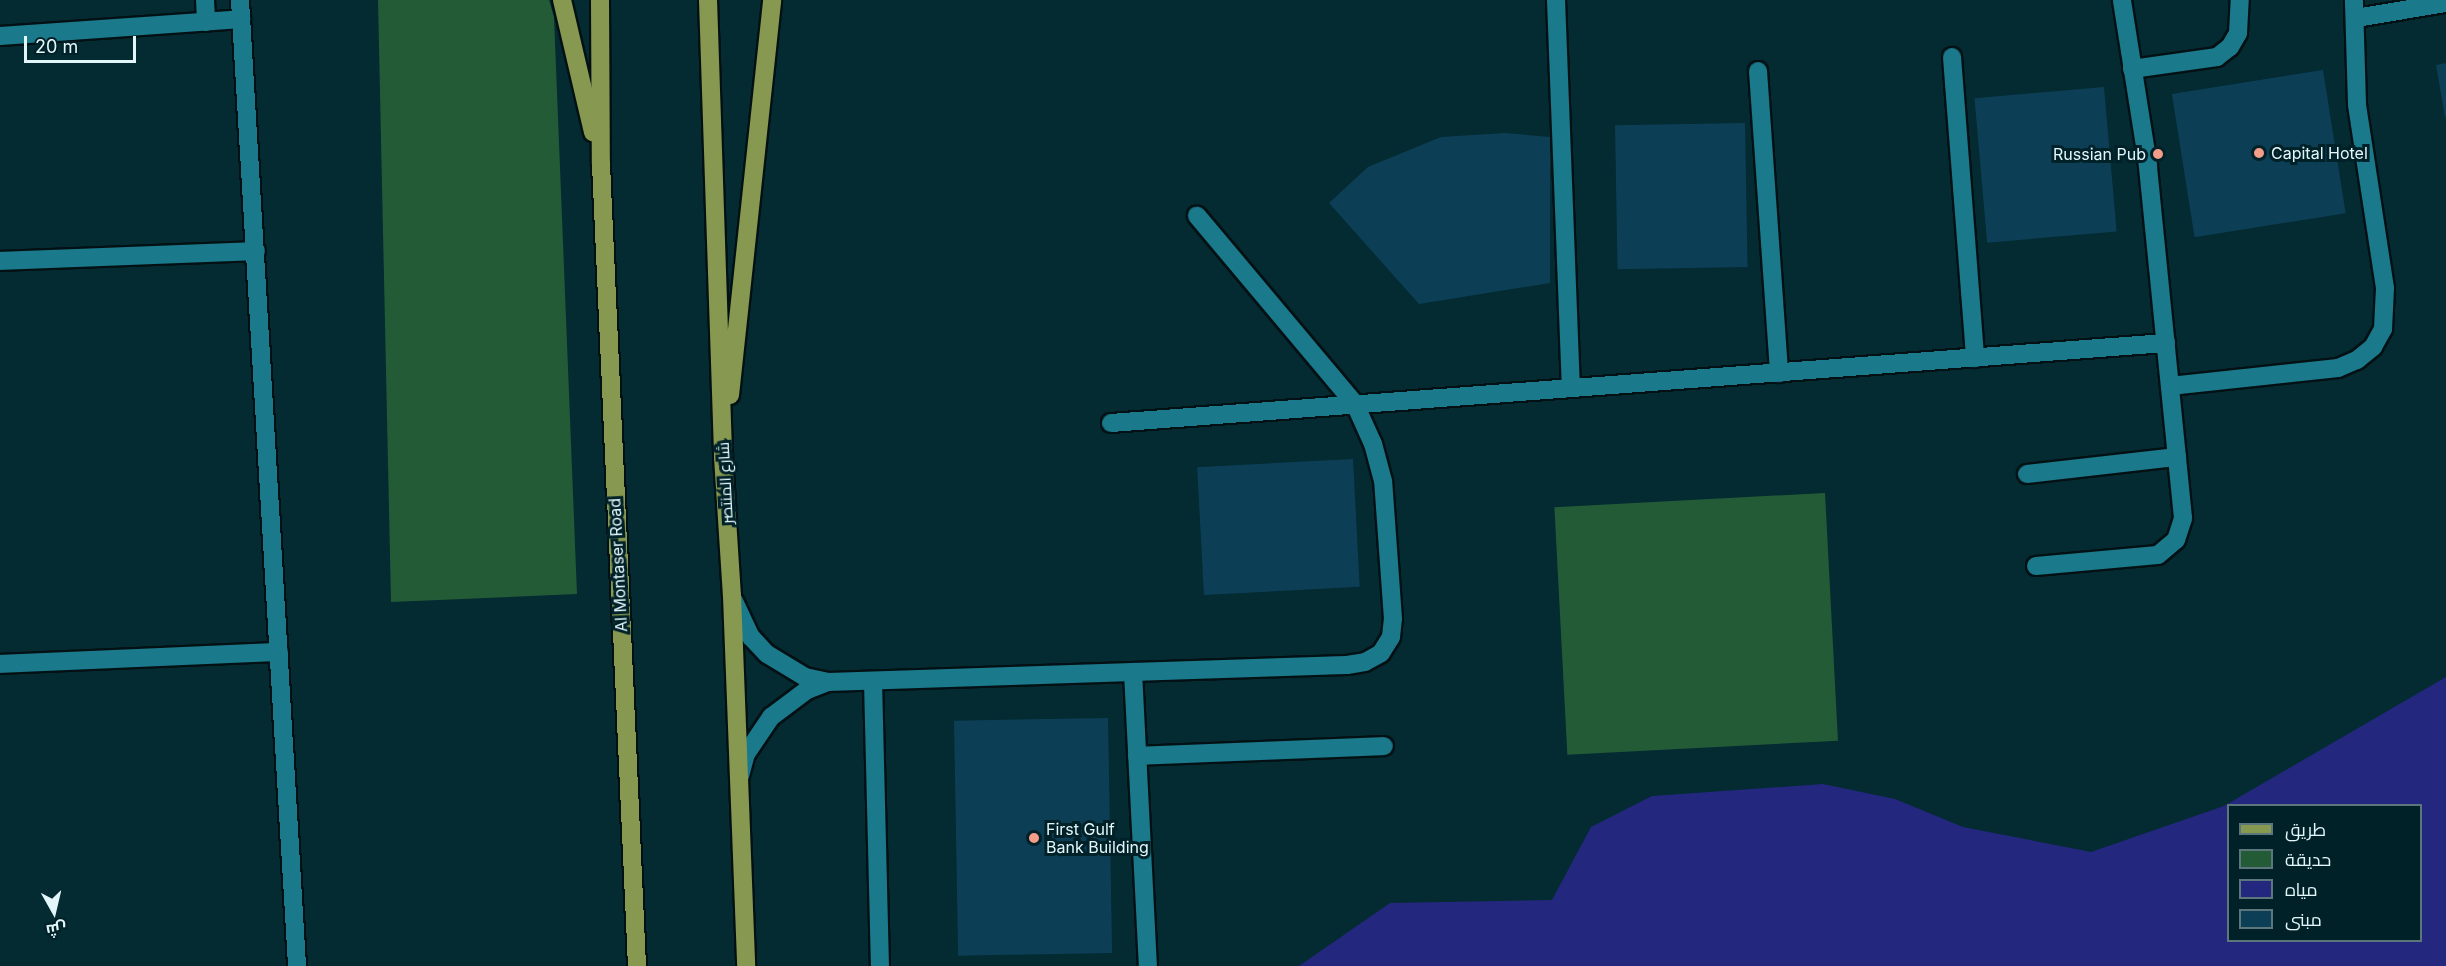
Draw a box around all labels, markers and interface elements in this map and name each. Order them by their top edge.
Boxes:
scale bar [27,24,140,62]
text: 20 m [35,36,78,57]
place label: Capital Hotel [2271,143,2368,163]
place label: Russian Pub [2053,144,2146,164]
marker: Capital Hotel [2252,146,2266,160]
marker: Russian Pub [2151,147,2165,161]
street label: شارع المنتصر [713,441,737,525]
street label: Al Montaser Road [605,498,631,632]
legend [2227,804,2422,942]
place label: First Gulf Bank Building [1046,819,1149,857]
text: طريق [2285,819,2326,840]
marker: First Gulf Bank Building [1027,831,1041,845]
text: حديقة [2285,849,2331,870]
text: مياه [2285,879,2318,900]
north arrow [24,882,84,942]
text: مبنى [2285,909,2322,930]
text: ش [45,918,68,941]

